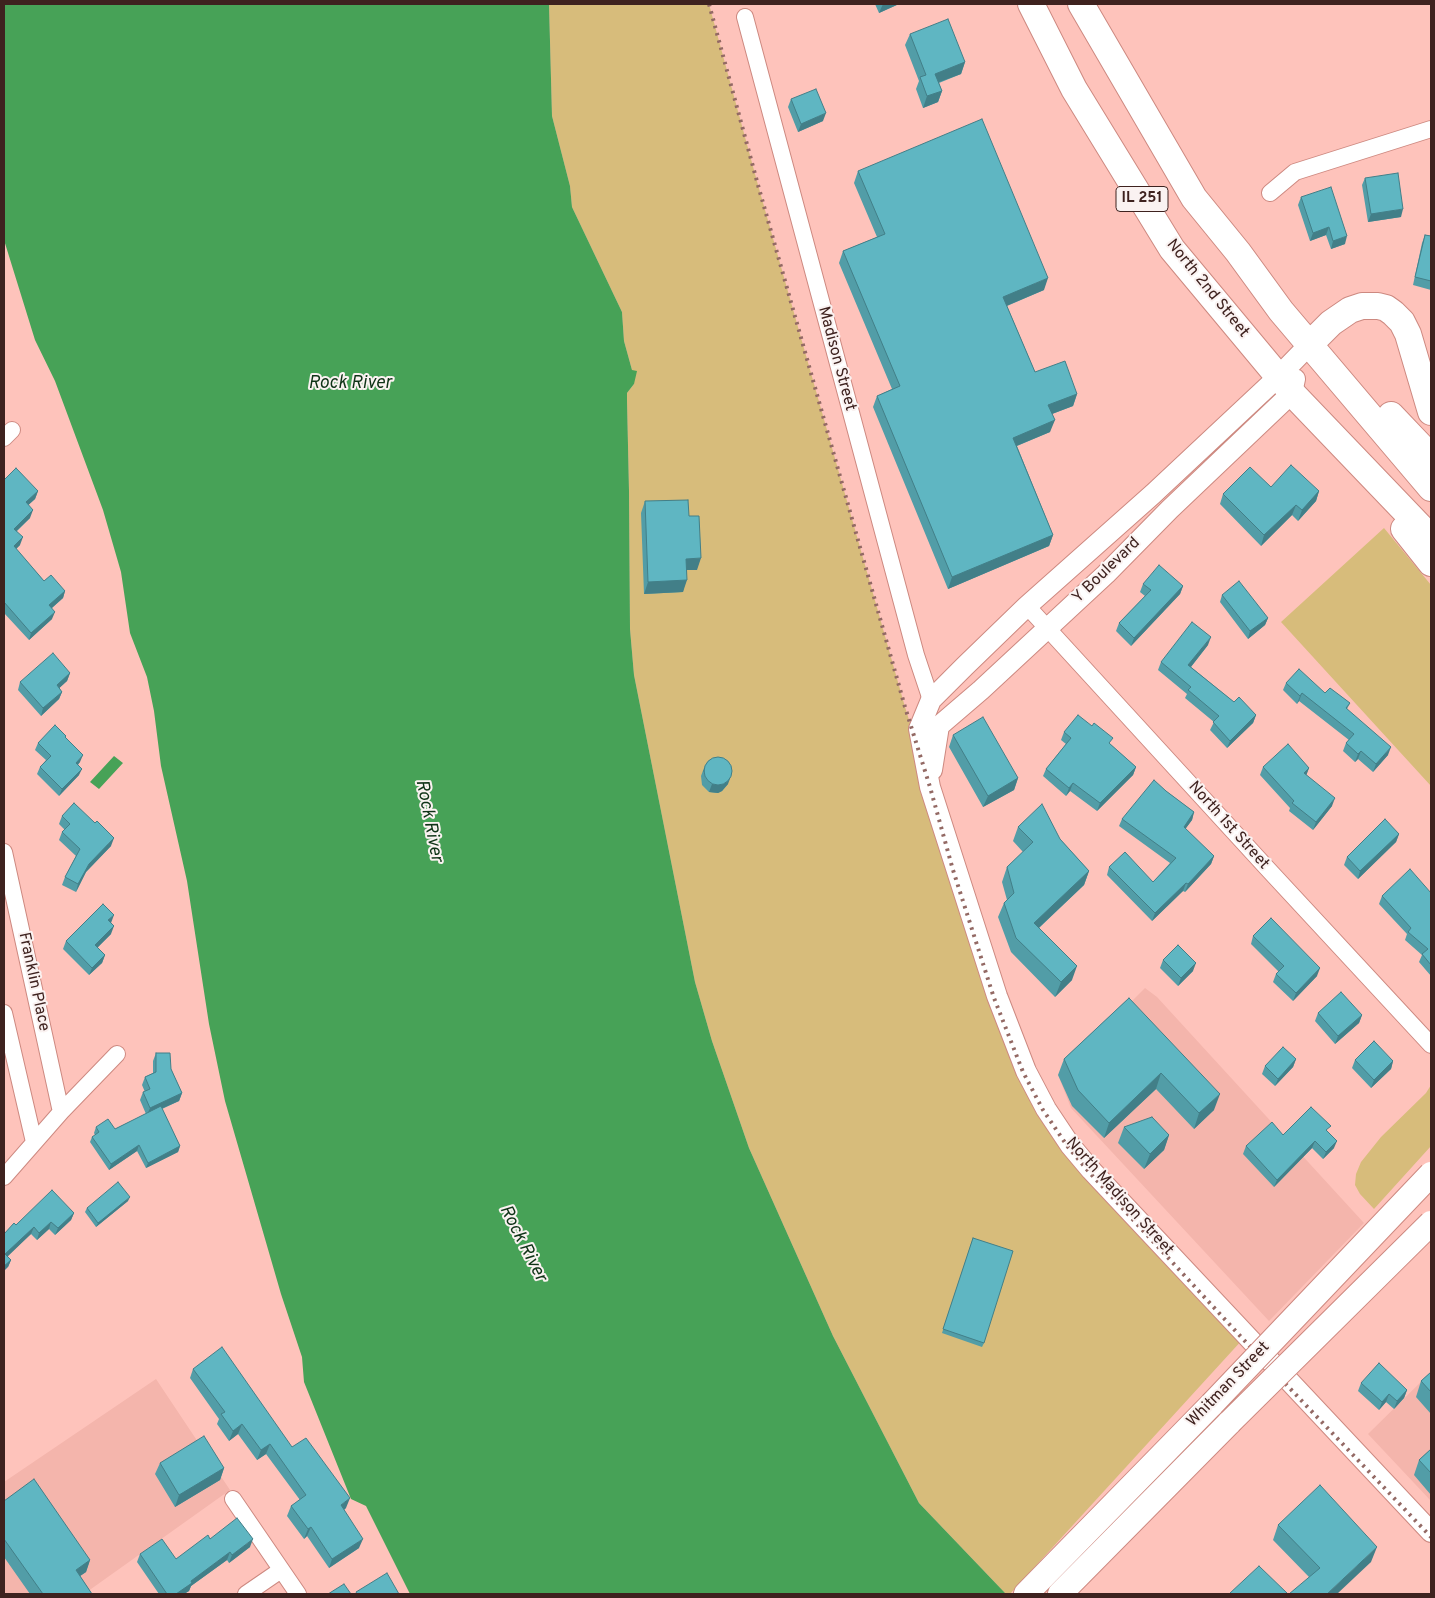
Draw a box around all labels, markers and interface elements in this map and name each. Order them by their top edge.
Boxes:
road number: IL 251 [1116,186,1168,212]
street label: North 2nd Street [1161,236,1253,342]
street label: Madison Street [813,305,859,413]
water label: Rock River [308,373,392,395]
street label: Y Boulevard [1069,534,1145,608]
water label: Rock River [409,778,447,864]
street label: North 1st Street [1183,778,1273,874]
street label: Franklin Place [13,931,53,1033]
street label: North Madison Street [1061,1134,1177,1260]
water label: Rock River [493,1202,551,1286]
street label: Whitman Street [1184,1338,1274,1432]

